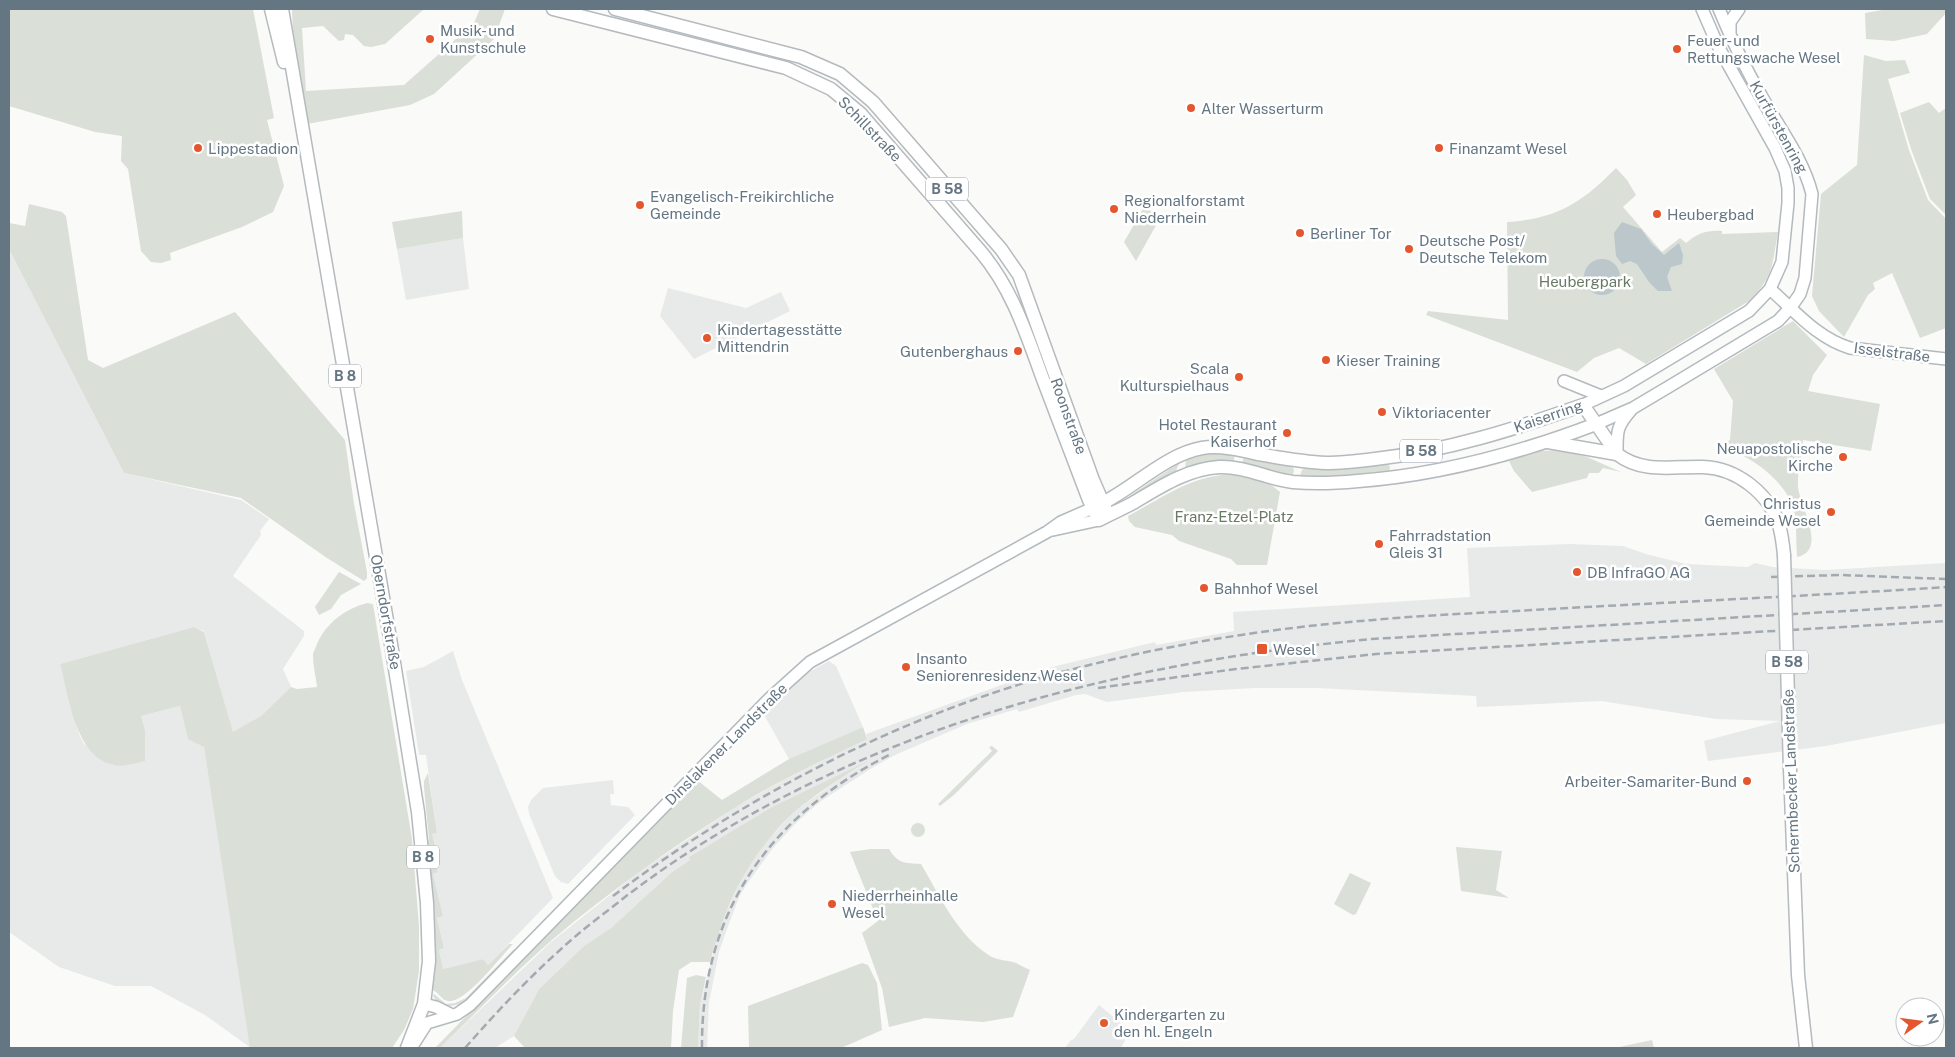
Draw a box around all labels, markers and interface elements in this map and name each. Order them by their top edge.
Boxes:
place label: Musik- und Kunstschule [440,22,526,56]
place label: Feuer- und Rettungswache Wesel [1687,32,1841,66]
marker: Musik- und Kunstschule [424,33,436,45]
marker: Feuer- und Rettungswache Wesel [1671,43,1683,55]
street label: Kurfürstenring [1747,78,1811,176]
street label: Schillstraße [835,93,905,165]
place label: Alter Wasserturm [1201,100,1324,117]
marker: Alter Wasserturm [1185,102,1197,114]
place label: Lippestadion [208,140,298,157]
place label: Finanzamt Wesel [1449,140,1567,157]
marker: Lippestadion [192,142,204,154]
marker: Finanzamt Wesel [1433,142,1445,154]
road number: B 58 [926,178,968,200]
place label: Evangelisch-Freikirchliche Gemeinde [650,188,834,222]
place label: Regionalforstamt Niederrhein [1124,192,1245,226]
marker: Evangelisch-Freikirchliche Gemeinde [634,199,646,211]
marker: Regionalforstamt Niederrhein [1108,203,1120,215]
place label: Heubergbad [1667,206,1754,223]
marker: Heubergbad [1651,208,1663,220]
place label: Berliner Tor [1310,225,1392,242]
marker: Berliner Tor [1294,227,1306,239]
place label: Deutsche Post/ Deutsche Telekom [1419,232,1547,266]
marker: Deutsche Post/ Deutsche Telekom [1403,243,1415,255]
park label: Heubergpark [1539,273,1631,290]
place label: Kindertagesstätte Mittendrin [717,321,842,355]
marker: Kindertagesstätte Mittendrin [701,332,713,344]
street label: Isselstraße [1853,339,1931,365]
place label: Gutenberghaus [900,343,1008,360]
marker: Gutenberghaus [1012,345,1024,357]
place label: Kieser Training [1336,352,1441,369]
marker: Kieser Training [1320,354,1332,366]
place label: Scala Kulturspielhaus [1120,360,1229,394]
road number: B 8 [329,364,361,388]
marker: Scala Kulturspielhaus [1233,371,1245,383]
street label: Roonstraße [1047,376,1091,456]
street label: Kaiserring [1511,396,1585,436]
place label: Viktoriacenter [1392,404,1491,421]
marker: Viktoriacenter [1376,406,1388,418]
place label: Hotel Restaurant Kaiserhof [1158,416,1277,450]
marker: Hotel Restaurant Kaiserhof [1281,427,1293,439]
road number: B 58 [1400,440,1442,462]
place label: Neuapostolische Kirche [1716,440,1833,474]
marker: Neuapostolische Kirche [1837,451,1849,463]
place label: Christus Gemeinde Wesel [1704,495,1821,529]
marker: Christus Gemeinde Wesel [1825,506,1837,518]
park label: Franz-Etzel-Platz [1174,508,1294,525]
place label: Fahrradstation Gleis 31 [1389,527,1491,561]
marker: Fahrradstation Gleis 31 [1373,538,1385,550]
street label: Oberndorfstraße [368,553,404,671]
place label: DB InfraGO AG [1587,564,1690,581]
marker: DB InfraGO AG [1571,566,1583,578]
place label: Bahnhof Wesel [1214,580,1318,597]
marker: Bahnhof Wesel [1198,582,1210,594]
place label: Wesel [1273,641,1316,658]
marker: Wesel [1255,642,1269,656]
place label: Insanto Seniorenresidenz Wesel [916,650,1083,684]
road number: B 58 [1766,650,1808,674]
marker: Insanto Seniorenresidenz Wesel [900,661,912,673]
street label: Dinslakener Landstraße [662,680,790,808]
street label: Schermbecker Landstraße [1779,689,1803,873]
place label: Arbeiter-Samariter-Bund [1564,773,1737,790]
marker: Arbeiter-Samariter-Bund [1741,775,1753,787]
road number: B 8 [407,846,439,869]
place label: Niederrheinhalle Wesel [842,887,958,921]
marker: Niederrheinhalle Wesel [826,898,838,910]
north arrow [1895,997,1945,1047]
place label: Kindergarten zu den hl. Engeln [1114,1006,1225,1040]
text: N [1924,1012,1942,1026]
marker: Kindergarten zu den hl. Engeln [1098,1017,1110,1029]

